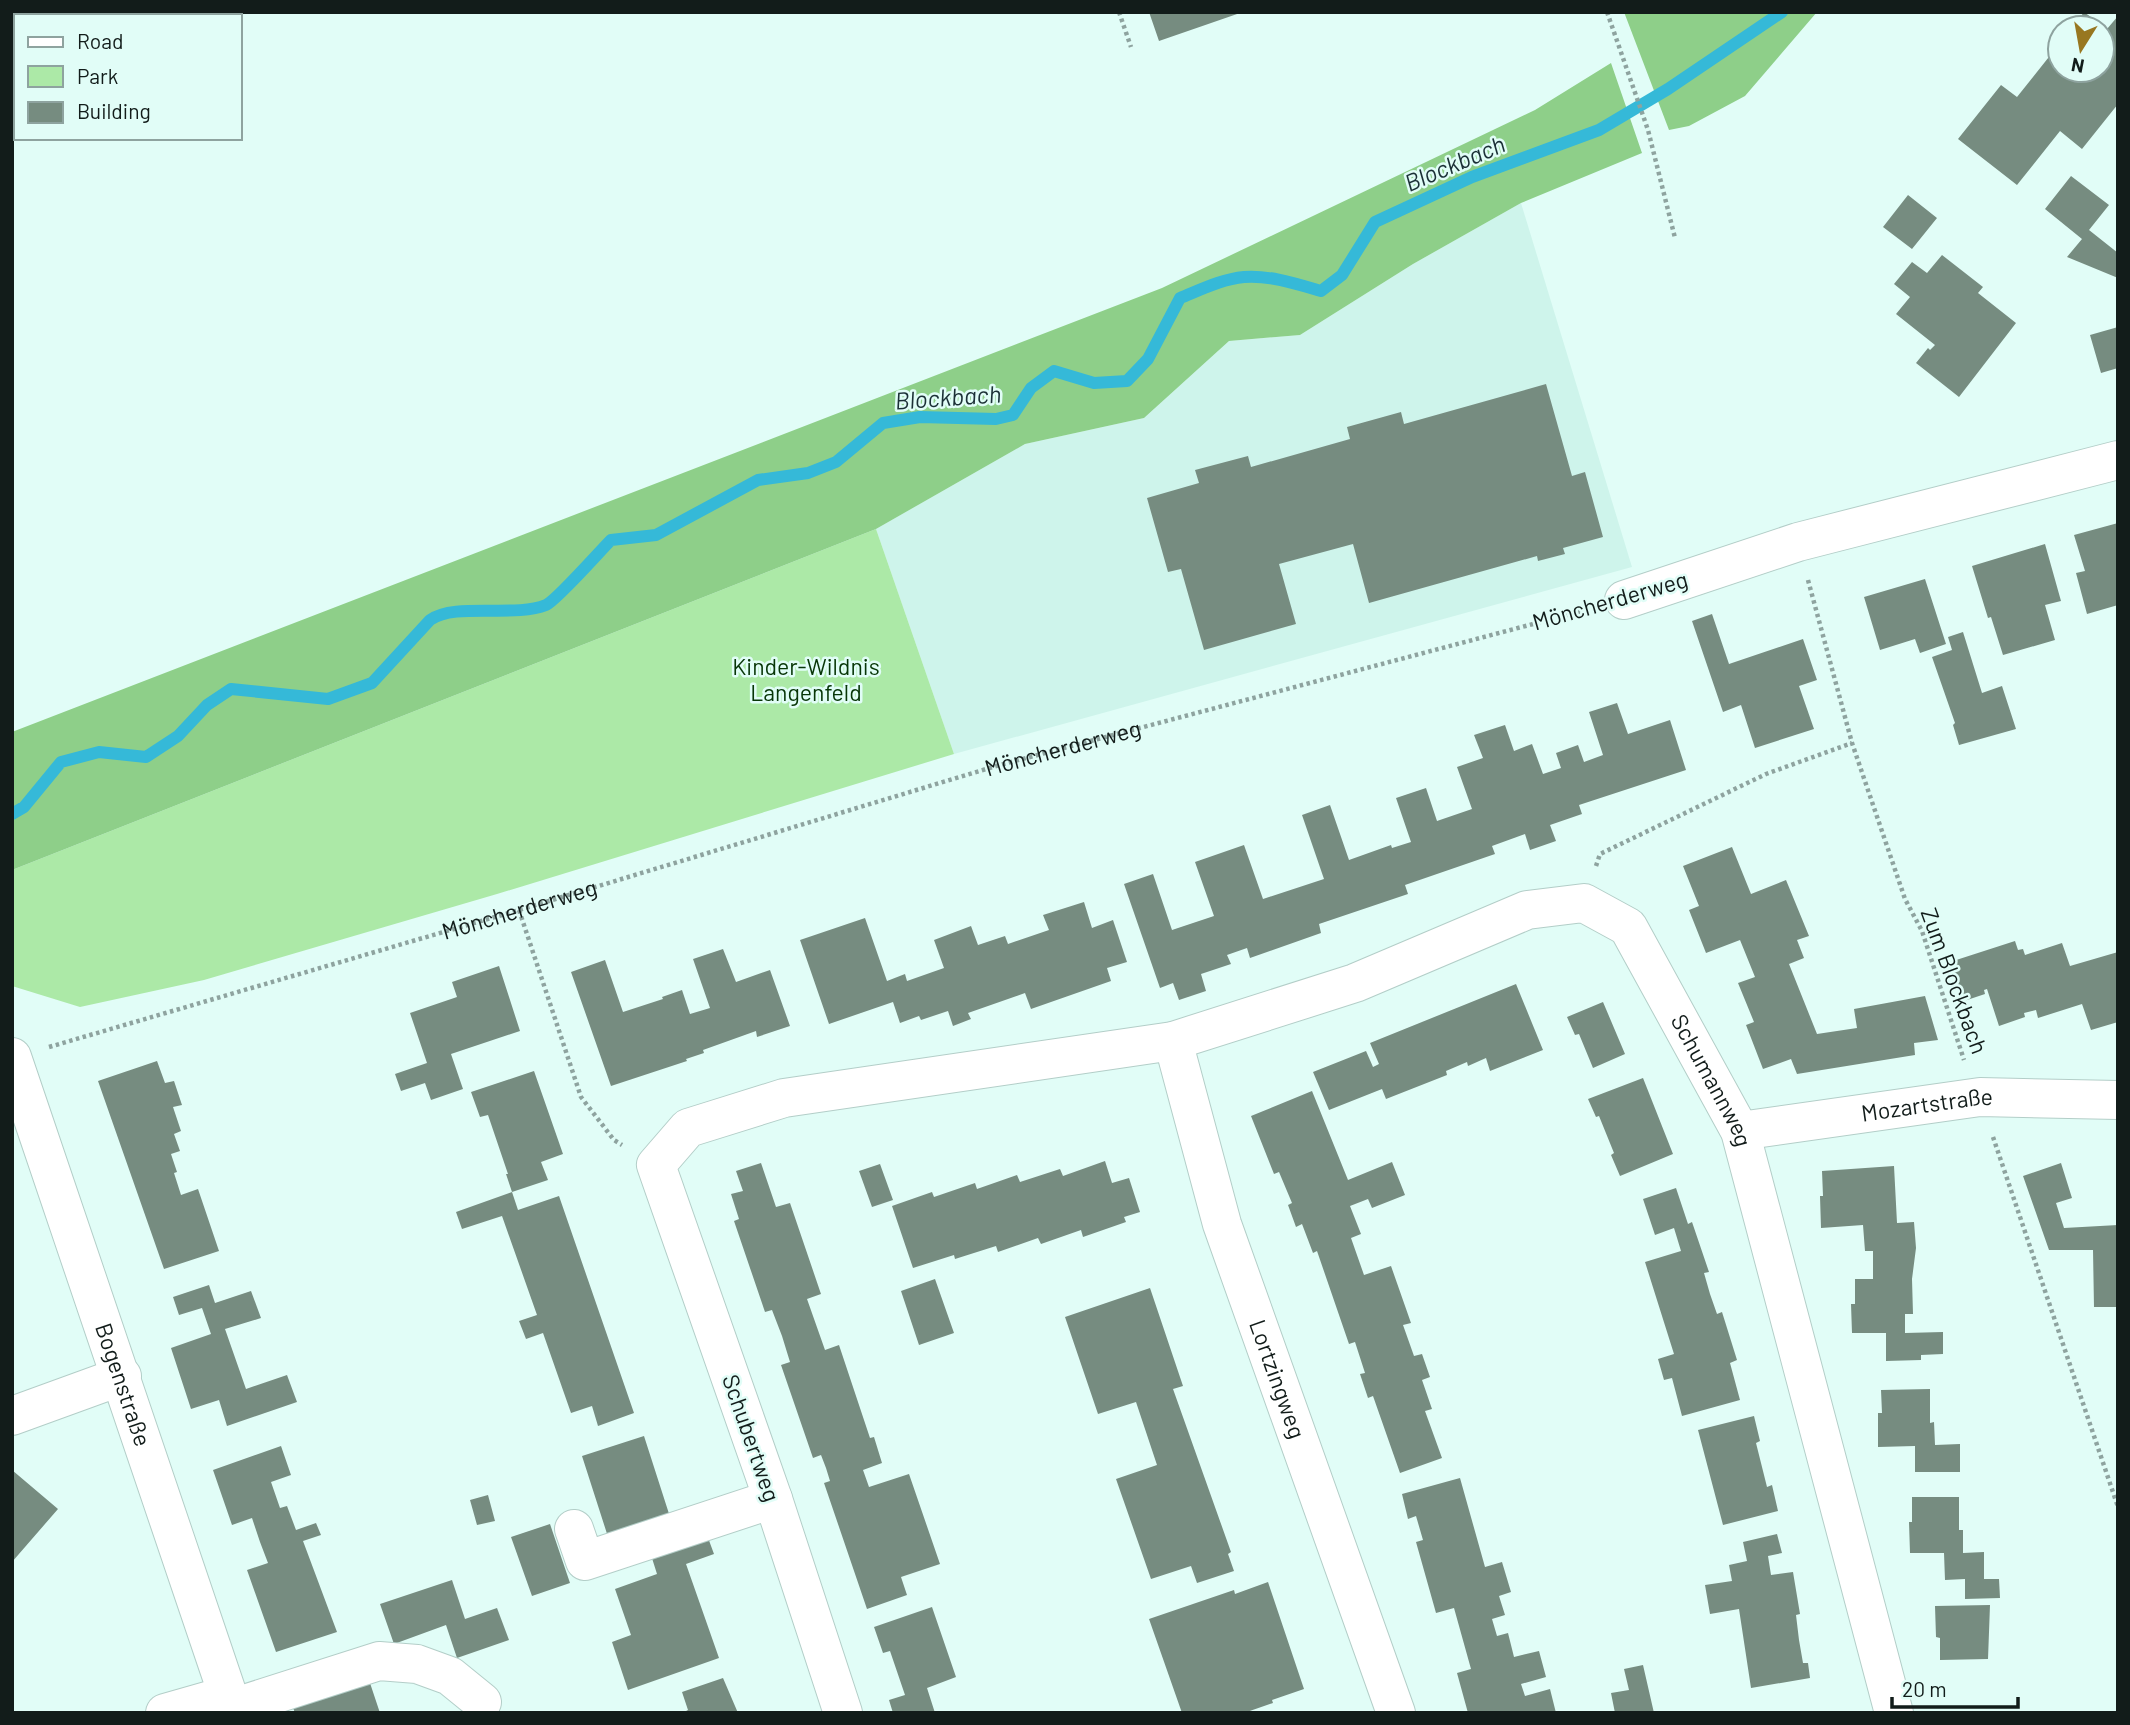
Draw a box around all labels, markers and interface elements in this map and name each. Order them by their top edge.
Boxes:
legend [14,14,242,140]
north arrow [2046,14,2116,84]
text: Road [77,28,123,53]
text: N [2069,54,2086,79]
text: Park [77,63,118,88]
text: Building [77,98,151,123]
water label: Blockbach [1400,128,1509,197]
water label: Blockbach [894,378,1002,415]
street label: Möncherderweg [1529,564,1691,636]
park label: Kinder-Wildnis Langenfeld [732,652,880,706]
street label: Möncherderweg [981,713,1144,782]
street label: Möncherderweg [438,872,600,945]
street label: Zum Blockbach [1916,904,1994,1057]
street label: Schumannweg [1666,1009,1758,1149]
street label: Mozartstraße [1859,1082,1993,1127]
street label: Lortzingweg [1244,1315,1312,1442]
street label: Bogenstraße [90,1319,158,1450]
street label: Schubertweg [717,1370,787,1505]
scale bar [1892,1666,2018,1710]
text: 20 m [1902,1676,1947,1701]

